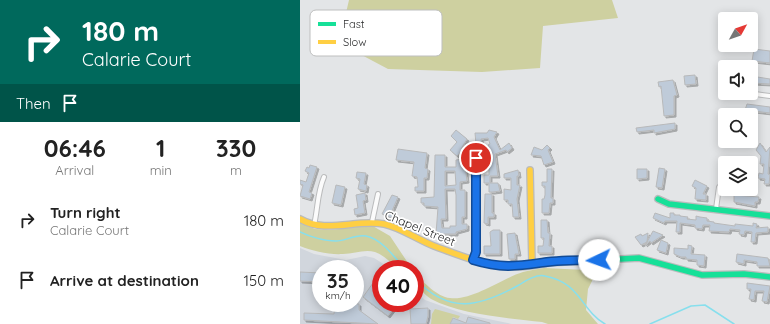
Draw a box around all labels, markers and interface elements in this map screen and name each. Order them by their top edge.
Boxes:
legend [310,10,442,56]
north arrow [718,12,758,52]
map controls [718,12,758,196]
text: 180 m [82,13,159,48]
icon: right [16,16,68,68]
text: Fast [343,17,365,31]
text: Slow [343,35,367,49]
text: Calarie Court [82,48,191,71]
button: sound [718,60,758,100]
icon: arrive [59,92,81,114]
text: Then [16,94,51,113]
button: search [718,108,758,148]
text: 06:46 [44,133,106,163]
text: 1 [156,133,165,163]
text: 330 [216,133,256,163]
pin [459,141,493,175]
icon: arrive [465,147,487,169]
button: layers [718,156,758,196]
text: Arrival [55,162,94,178]
text: min [150,162,172,178]
text: m [230,162,242,178]
text: Turn right [50,203,121,222]
street label: Chapel Street [383,207,457,249]
icon: right [16,209,38,231]
text: 180 m [244,211,284,230]
text: Calarie Court [50,222,129,238]
position arrow [578,239,620,281]
speed limit sign: 40 [372,260,424,312]
text: 35 [327,268,349,293]
icon: arrive [16,269,38,291]
text: Arrive at destination [50,271,199,290]
text: 150 m [244,271,284,290]
text: km/h [325,289,351,302]

